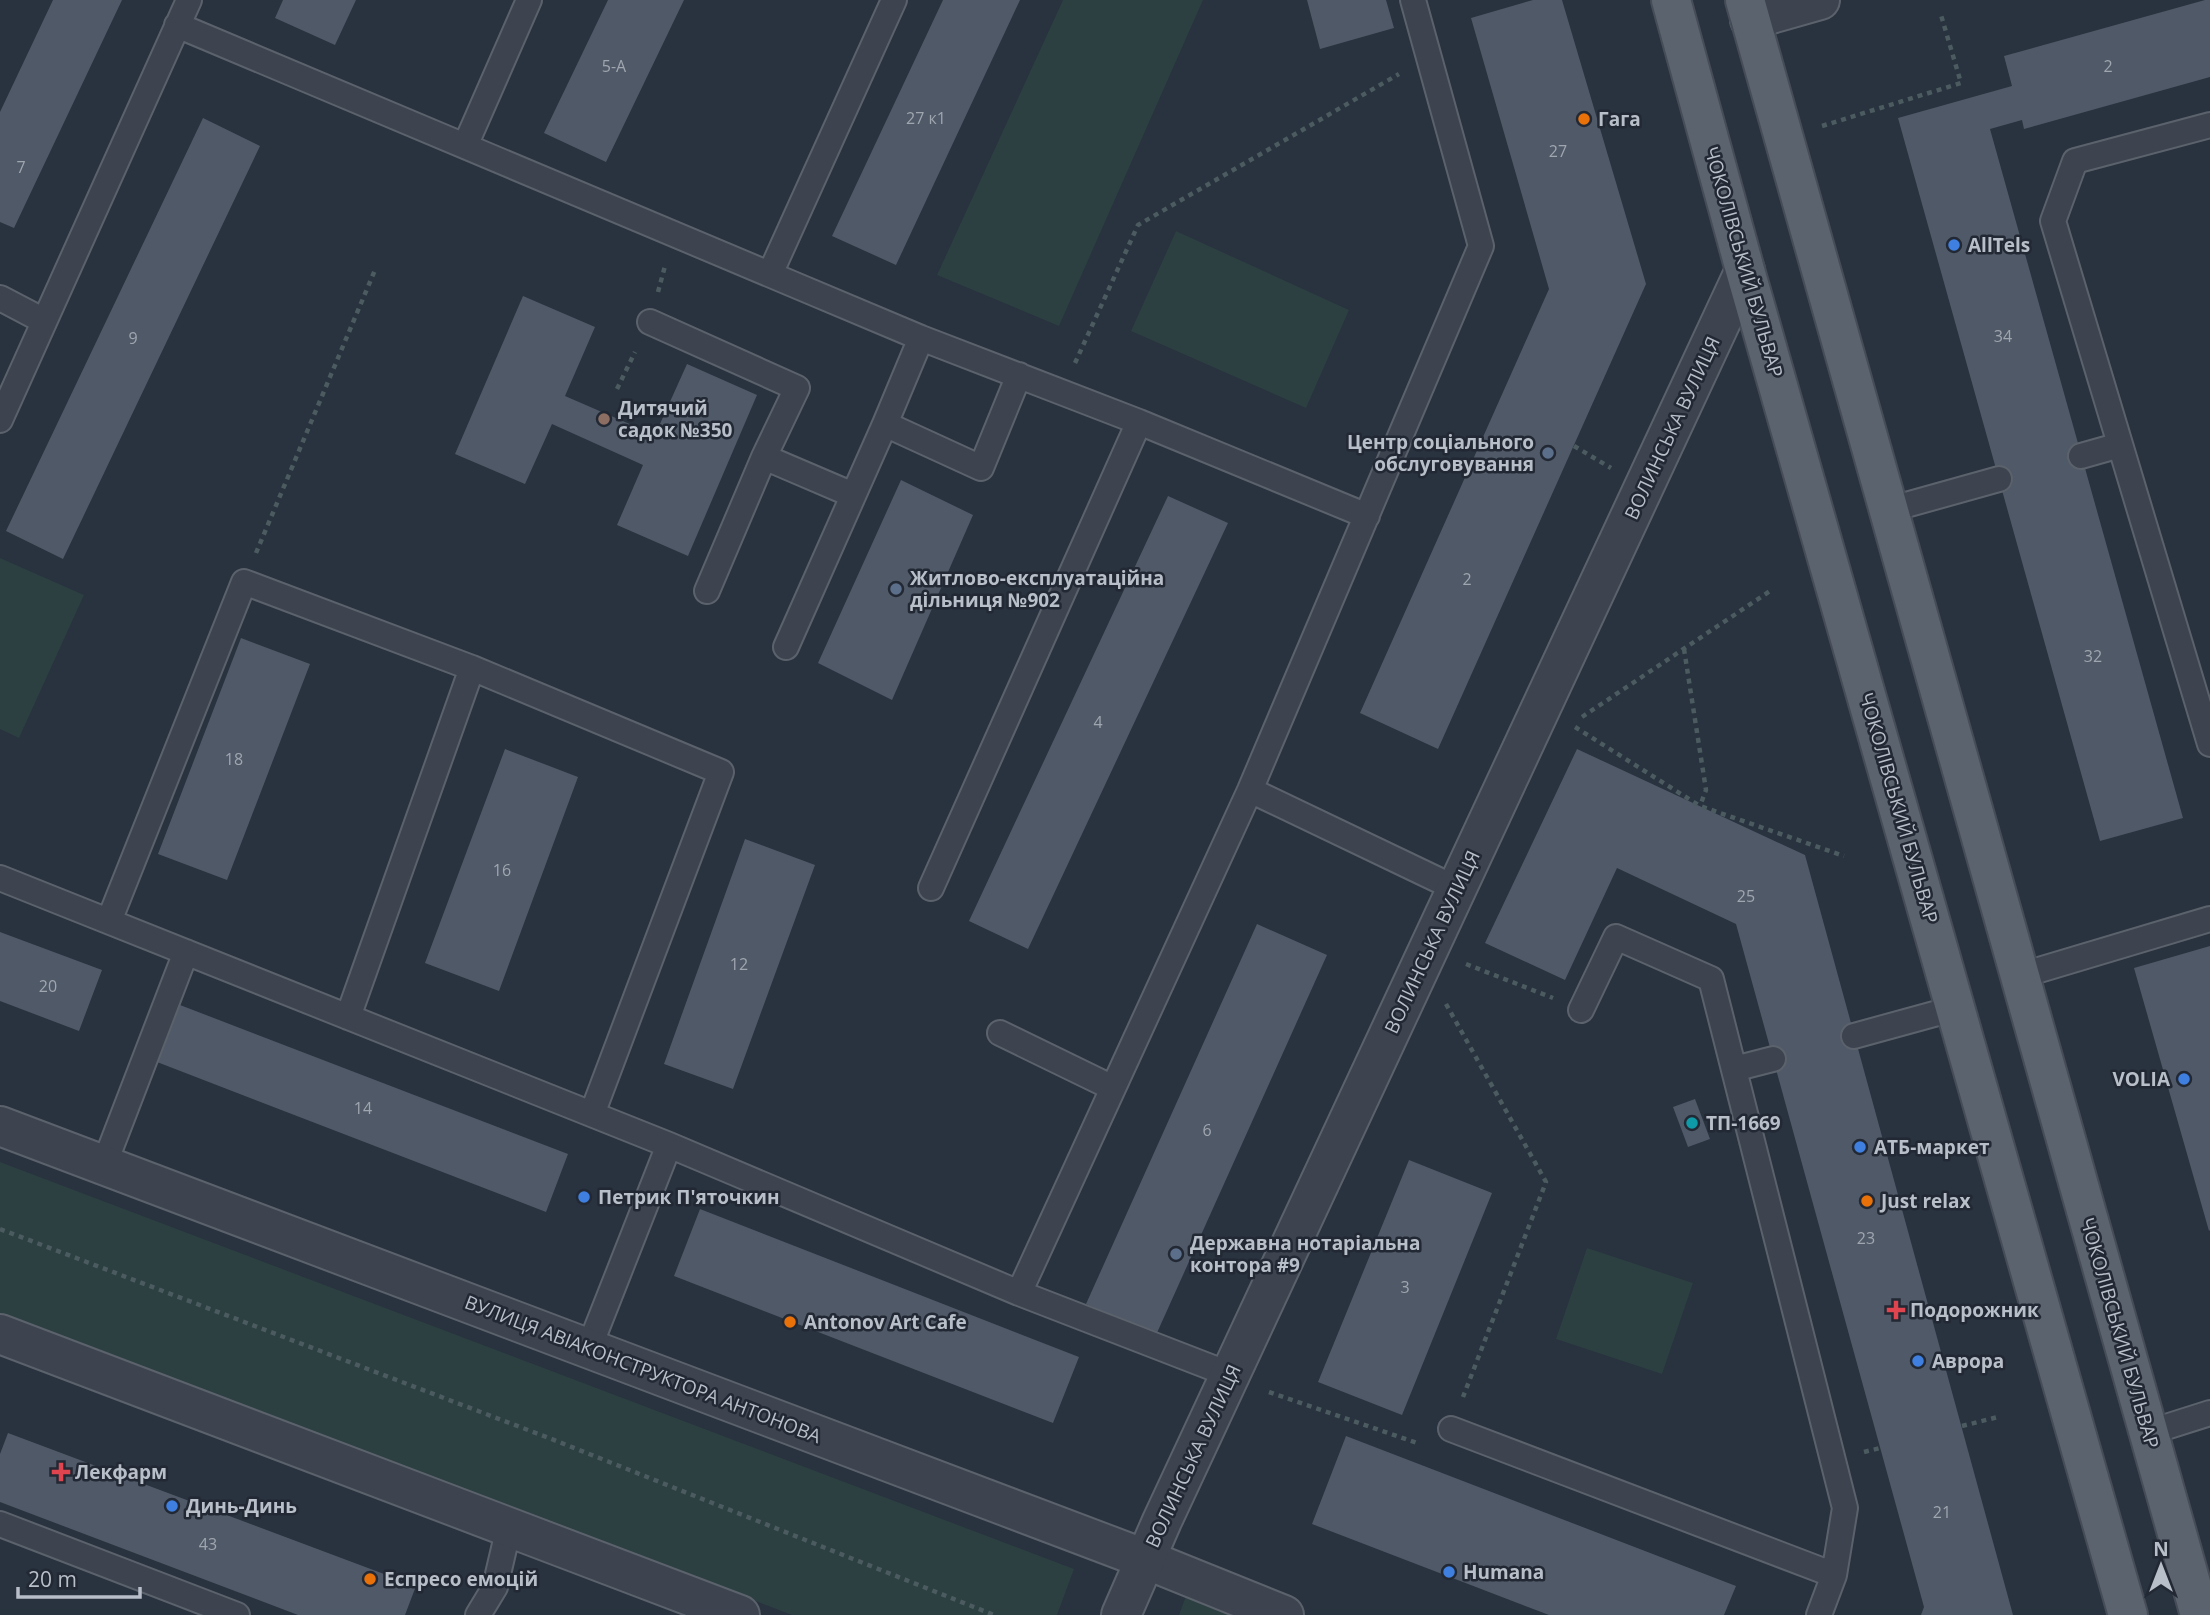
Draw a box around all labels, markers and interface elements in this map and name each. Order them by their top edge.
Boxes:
house number: 5-А [602,55,627,77]
house number: 2 [2103,55,2113,77]
place label: Гага [1598,106,1641,132]
house number: 27 к1 [906,107,946,129]
marker: Гага [1576,111,1592,127]
house number: 27 [1549,140,1567,162]
street label: ЧОКОЛІВСЬКИЙ БУЛЬВАР [1699,143,1789,381]
house number: 7 [16,156,26,178]
place label: AllTels [1968,232,2030,258]
marker: AllTels [1946,237,1962,253]
house number: 34 [1994,325,2012,347]
house number: 9 [128,327,138,349]
street label: ВОЛИНСЬКА ВУЛИЦЯ [1618,332,1726,524]
place label: Дитячий садок №350 [618,395,733,443]
marker: Дитячий садок №350 [596,411,612,427]
place label: Центр соціального обслуговування [1347,429,1534,477]
marker: Центр соціального обслуговування [1540,445,1556,461]
place label: Житлово-експлуатаційна дільниця №902 [910,565,1164,613]
house number: 2 [1462,568,1472,590]
marker: Житлово-експлуатаційна дільниця №902 [888,581,904,597]
house number: 32 [2084,645,2102,667]
street label: ЧОКОЛІВСЬКИЙ БУЛЬВАР [1854,689,1944,927]
house number: 4 [1093,711,1103,733]
house number: 18 [225,748,243,770]
street label: ВОЛИНСЬКА ВУЛИЦЯ [1378,846,1486,1038]
house number: 16 [493,859,511,881]
house number: 25 [1737,885,1755,907]
house number: 12 [730,953,748,975]
house number: 20 [39,975,57,997]
place label: VOLIA [2112,1066,2171,1092]
marker: VOLIA [2176,1071,2192,1087]
house number: 14 [354,1097,372,1119]
place label: ТП-1669 [1706,1110,1781,1136]
marker: ТП-1669 [1684,1115,1700,1131]
house number: 6 [1202,1119,1212,1141]
place label: АТБ-маркет [1874,1134,1990,1160]
marker: АТБ-маркет [1852,1139,1868,1155]
place label: Петрик П'яточкин [598,1184,780,1210]
place label: Just relax [1879,1188,1971,1214]
marker: Петрик П'яточкин [576,1189,592,1205]
marker: Just relax [1859,1193,1875,1209]
street label: ЧОКОЛІВСЬКИЙ БУЛЬВАР [2075,1214,2165,1452]
house number: 23 [1857,1227,1875,1249]
place label: Державна нотаріальна контора #9 [1190,1230,1420,1278]
marker: Державна нотаріальна контора #9 [1168,1246,1184,1262]
house number: 3 [1400,1276,1410,1298]
street label: ВУЛИЦЯ АВІАКОНСТРУКТОРА АНТОНОВА [461,1289,825,1449]
place label: Подорожник [1910,1297,2039,1323]
marker: Подорожник [1888,1302,1904,1318]
place label: Antonov Art Cafe [804,1309,967,1335]
marker: Antonov Art Cafe [782,1314,798,1330]
place label: Аврора [1932,1348,2004,1374]
marker: Аврора [1910,1353,1926,1369]
street label: ВОЛИНСЬКА ВУЛИЦЯ [1139,1360,1247,1552]
place label: Лекфарм [75,1459,167,1485]
marker: Лекфарм [53,1464,69,1480]
place label: Динь-Динь [186,1493,297,1519]
marker: Динь-Динь [164,1498,180,1514]
house number: 21 [1933,1501,1951,1523]
north arrow [2126,1531,2196,1601]
house number: 43 [199,1533,217,1555]
text: N [2153,1536,2169,1562]
scale bar [18,1556,140,1600]
place label: Humana [1463,1559,1544,1585]
marker: Humana [1441,1564,1457,1580]
text: 20 m [28,1565,77,1593]
place label: Еспресо емоцій [384,1566,538,1592]
marker: Еспресо емоцій [362,1571,378,1587]

